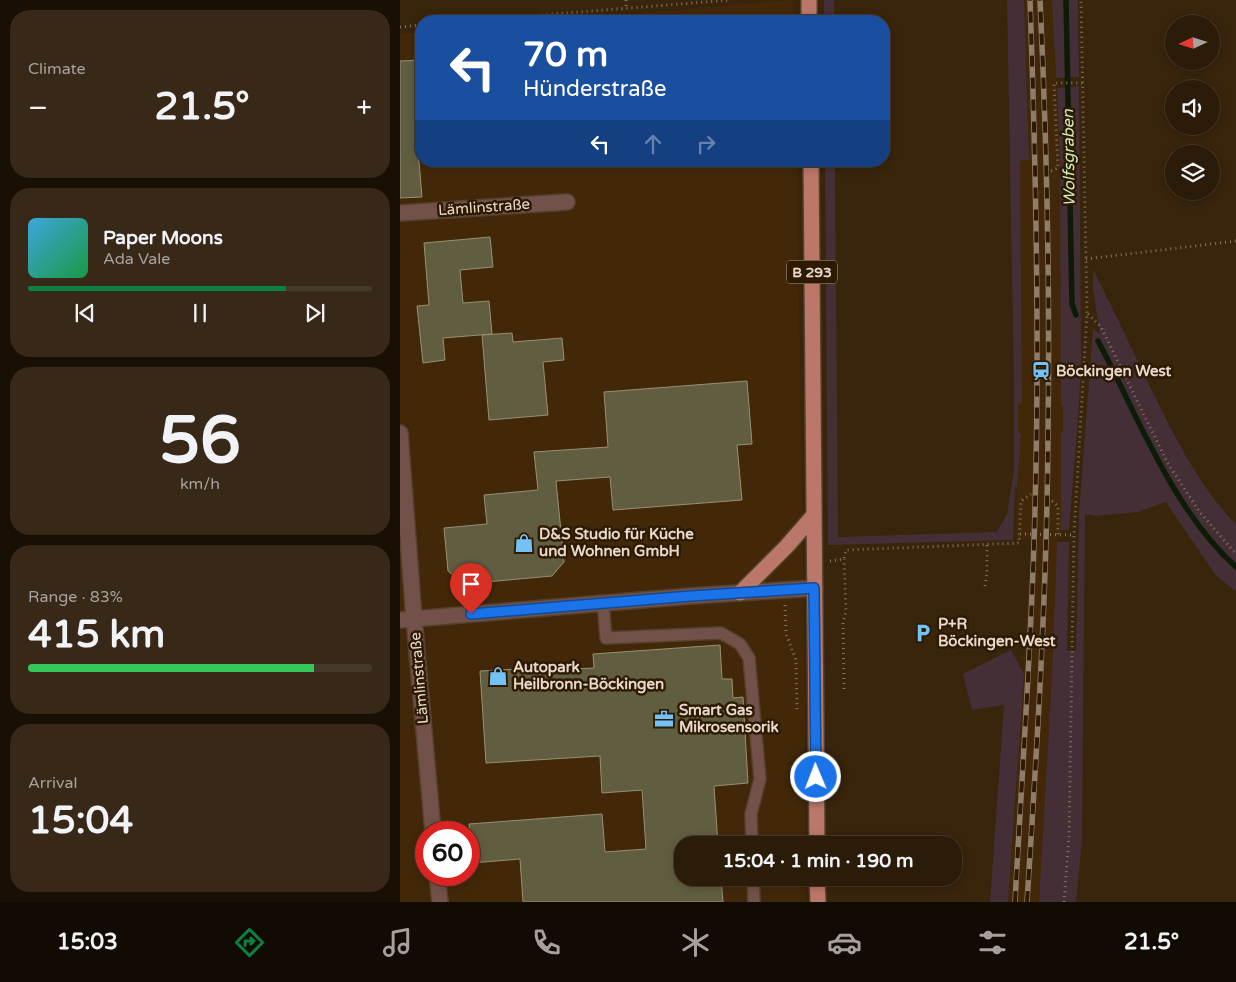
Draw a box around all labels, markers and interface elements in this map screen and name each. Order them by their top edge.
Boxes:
north arrow [1165,15,1220,70]
map controls [1165,15,1220,200]
text: 70 m [523,34,608,76]
icon: left [440,35,505,100]
text: Climate [28,59,86,79]
text: Hünderstraße [523,76,666,102]
button: sound [1165,80,1220,135]
text: 21.5° [155,84,250,130]
text: − [28,91,48,125]
text: + [356,91,372,125]
water label: Wolfsgraben [1058,108,1080,207]
icon: left [586,130,614,158]
icon: ahead [639,130,667,158]
icon: right [692,130,720,158]
button: layers [1165,145,1220,200]
street label: Lämlinstraße [437,195,531,219]
text: Paper Moons [103,227,223,249]
text: Ada Vale [103,249,170,269]
road number: B 293 [787,260,837,284]
icon: previous [71,299,99,327]
icon: pause [186,299,214,327]
icon: next [301,299,329,327]
station icon: Böckingen West [1030,360,1052,382]
place label: Böckingen West [1056,362,1172,381]
text: 56 [159,402,241,481]
text: km/h [180,474,220,494]
place label: D&S Studio für Küche und Wohnen GmbH [539,525,694,560]
shop icon: D&S Studio für Küche und Wohnen GmbH [513,532,535,554]
pin [450,563,492,614]
icon: arrive [457,570,485,598]
text: Range · 83% [28,587,123,607]
text: 415 km [28,612,165,658]
place label: P+R Böckingen-West [938,615,1056,651]
parking icon: P+R Böckingen-West [912,622,934,644]
street label: Lämlinstraße [406,631,432,725]
place label: Autopark Heilbronn-Böckingen [513,658,664,694]
shop icon: Autopark Heilbronn-Böckingen [487,665,509,687]
place label: Smart Gas Mikrosensorik [679,701,779,736]
office icon: Smart Gas Mikrosensorik [653,708,675,730]
position arrow [789,750,841,802]
text: Arrival [28,773,77,793]
text: 15:04 [28,798,133,844]
speed limit sign: 60 [415,821,480,886]
text: 15:04 · 1 min · 190 m [722,850,914,872]
icon: directions [232,925,267,960]
icon: music [380,925,415,960]
icon: phone [529,925,564,960]
icon: climate [678,925,713,960]
icon: car [827,925,862,960]
icon: filters [975,925,1010,960]
text: 15:03 [57,929,118,955]
text: 21.5° [1124,929,1179,955]

